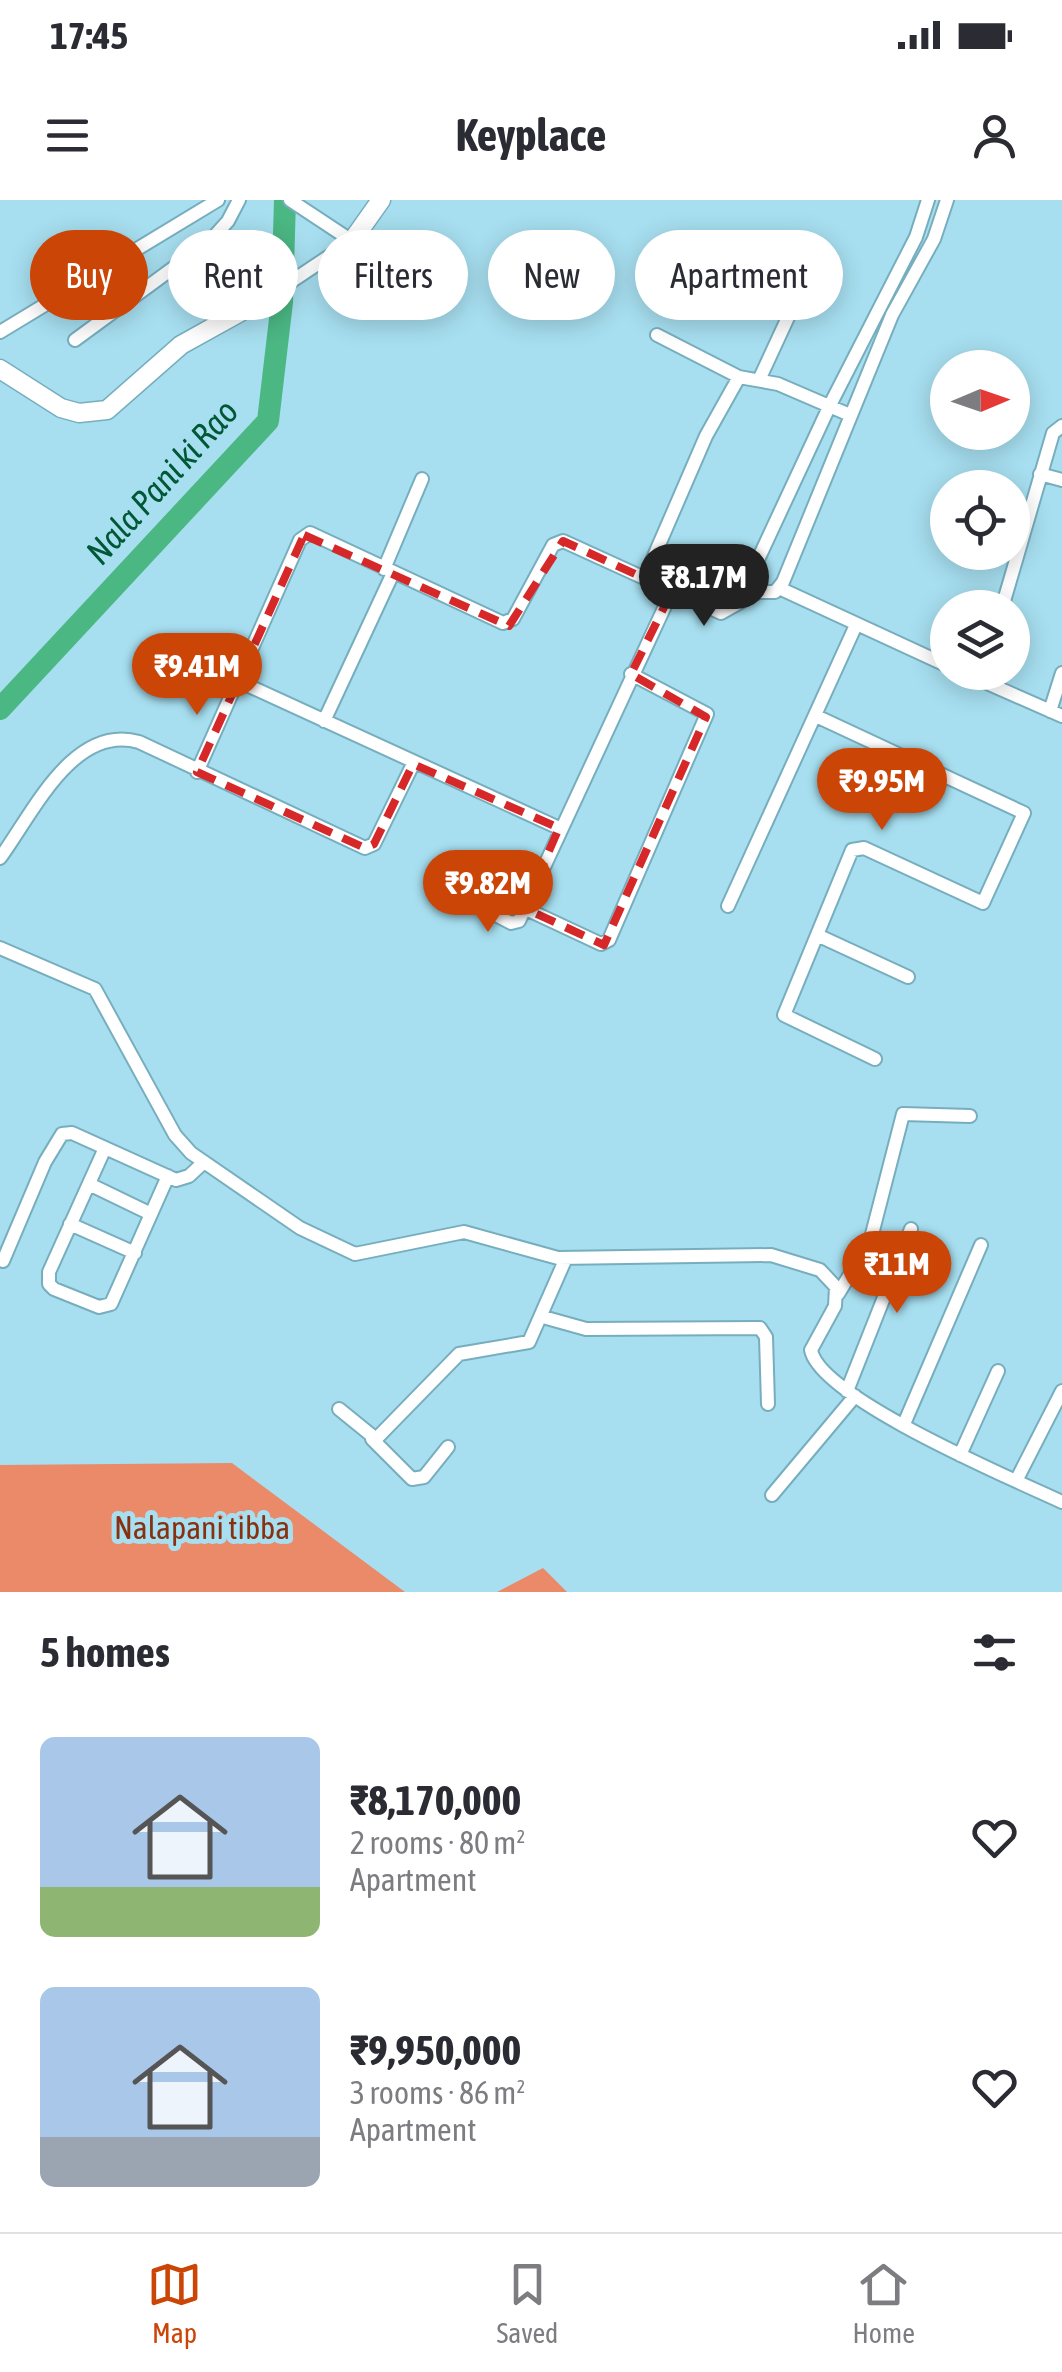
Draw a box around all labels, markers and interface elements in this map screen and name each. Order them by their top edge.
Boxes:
text: 17:45 [50,14,128,57]
icon: menu [40,108,95,163]
icon: person [967,108,1022,163]
text: Keyplace [456,109,606,161]
chip: Buy [30,230,148,320]
chip: Rent [168,230,298,320]
chip: Filters [318,230,468,320]
chip: New [488,230,615,320]
chip: Apartment [635,230,843,320]
north arrow [930,350,1030,450]
map controls [930,350,1030,690]
water label: Nala Pani ki Rao [77,391,245,572]
button: locate [930,470,1030,570]
pin: ₹8.17M [623,544,785,629]
text: ₹8.17M [661,558,747,595]
button: layers [930,590,1030,690]
pin: ₹9.41M [116,633,278,718]
text: ₹9.41M [154,647,240,684]
pin: ₹9.95M [801,748,963,833]
text: ₹9.95M [839,762,925,799]
pin: ₹9.82M [407,850,569,935]
text: ₹9.82M [445,864,531,901]
pin: ₹11M [838,1231,956,1316]
text: ₹11M [864,1245,930,1282]
park label: Nalapani tibba [114,1509,290,1546]
icon: filters [967,1625,1022,1680]
text: 5 homes [40,1628,170,1676]
text: ₹8,170,000 [350,1776,521,1824]
icon: home [120,1777,240,1897]
icon: heart [967,1810,1022,1865]
text: 2 rooms · 80 m² [350,1824,525,1861]
text: Apartment [350,1861,476,1898]
text: ₹9,950,000 [350,2026,521,2074]
icon: home [120,2027,240,2147]
icon: heart [967,2060,1022,2115]
text: 3 rooms · 86 m² [350,2074,525,2111]
text: Apartment [350,2111,476,2148]
tab: Map [147,2257,202,2349]
tab: Saved [496,2257,558,2349]
tab: Home [853,2257,915,2349]

